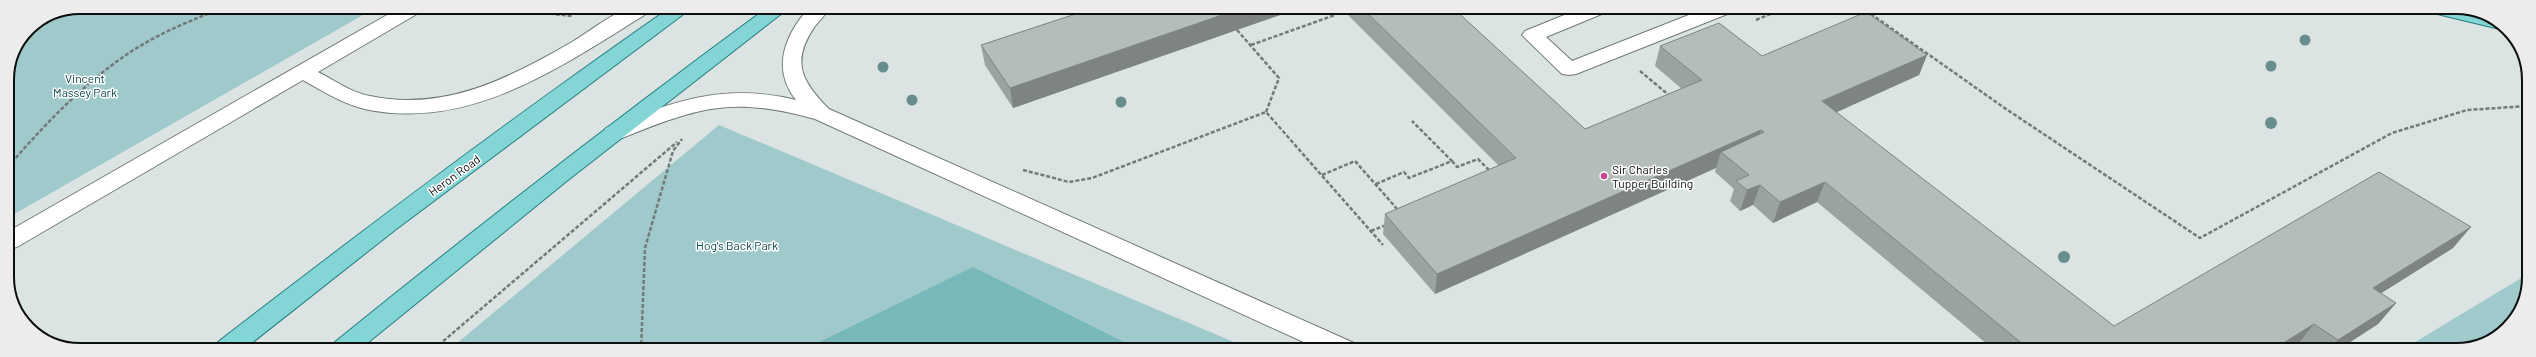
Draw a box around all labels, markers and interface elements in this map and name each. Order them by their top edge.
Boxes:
park label: Vincent Massey Park [53,71,117,99]
street label: Heron Road [425,152,483,198]
place label: Sir Charles Tupper Building [1612,162,1693,190]
marker: Sir Charles Tupper Building [1599,171,1609,181]
park label: Hog's Back Park [696,238,778,252]

